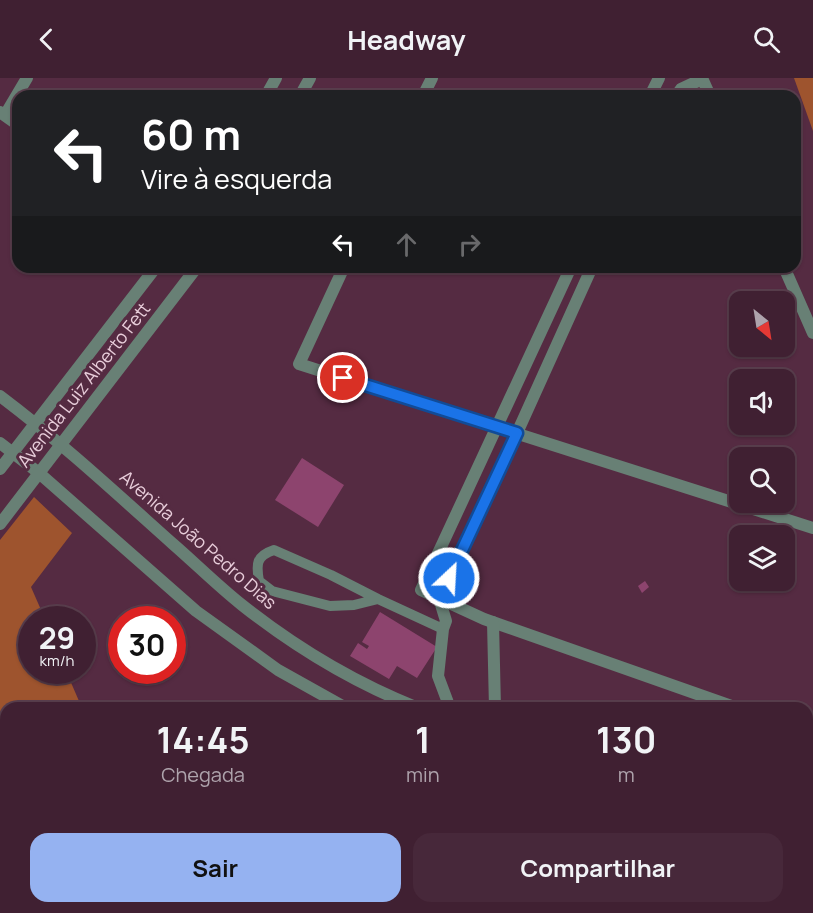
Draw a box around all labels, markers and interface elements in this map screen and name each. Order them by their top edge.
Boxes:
text: Headway [347,21,466,58]
icon: back [30,23,63,56]
icon: search [750,23,783,56]
text: 60 m [141,105,241,163]
icon: left [42,114,120,192]
text: Vire à esquerda [141,160,332,197]
icon: left [327,228,360,261]
icon: ahead [390,228,423,261]
icon: right [453,228,486,261]
north arrow [729,291,795,357]
map controls [729,291,795,591]
street label: Avenida Luiz Alberto Fett [11,297,155,472]
pin [317,352,368,403]
icon: arrive [326,361,359,394]
button: sound [729,369,795,435]
button: search [729,447,795,513]
street label: Avenida João Pedro Dias [115,464,282,614]
button: layers [729,525,795,591]
position arrow [417,546,481,610]
speed limit sign: 30 [108,606,186,684]
text: 29 [39,617,75,658]
text: km/h [40,650,74,671]
text: 14:45 [157,715,250,764]
text: 1 [415,715,431,764]
text: 130 [596,715,656,764]
text: Chegada [161,761,245,788]
text: min [406,761,440,788]
text: m [618,761,635,788]
button: Sair [30,833,401,902]
button: Compartilhar [413,833,783,902]

